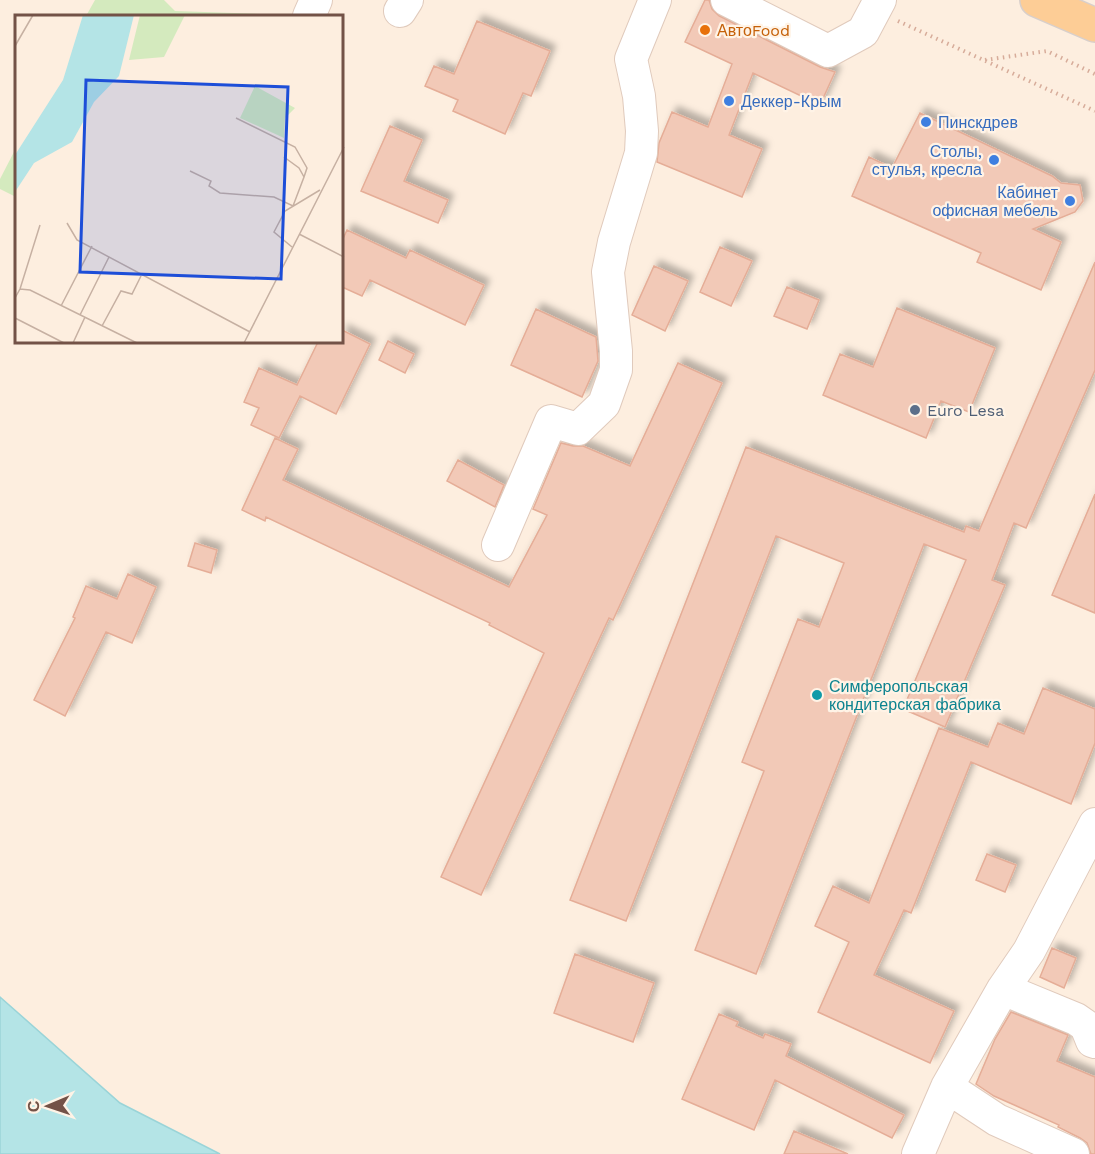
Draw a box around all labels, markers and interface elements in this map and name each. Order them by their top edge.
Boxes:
inset map [15,15,344,344]
place label: АвтоFood [717,21,790,40]
marker: АвтоFood [698,23,712,37]
place label: Деккер-Крым [741,92,842,111]
marker: Деккер-Крым [722,94,736,108]
place label: Пинскдрев [938,113,1018,132]
marker: Пинскдрев [919,115,933,129]
place label: Столы, стулья, кресла [872,142,982,179]
marker: Столы, стулья, кресла [987,153,1001,167]
place label: Кабинет офисная мебель [932,183,1059,220]
marker: Кабинет офисная мебель [1063,194,1077,208]
place label: Euro Lesa [927,401,1004,420]
marker: Euro Lesa [908,403,922,417]
place label: Симферопольская кондитерская фабрика [829,677,1001,714]
marker: Симферопольская кондитерская фабрика [810,688,824,702]
north arrow [18,1076,78,1136]
text: С [24,1100,43,1113]

